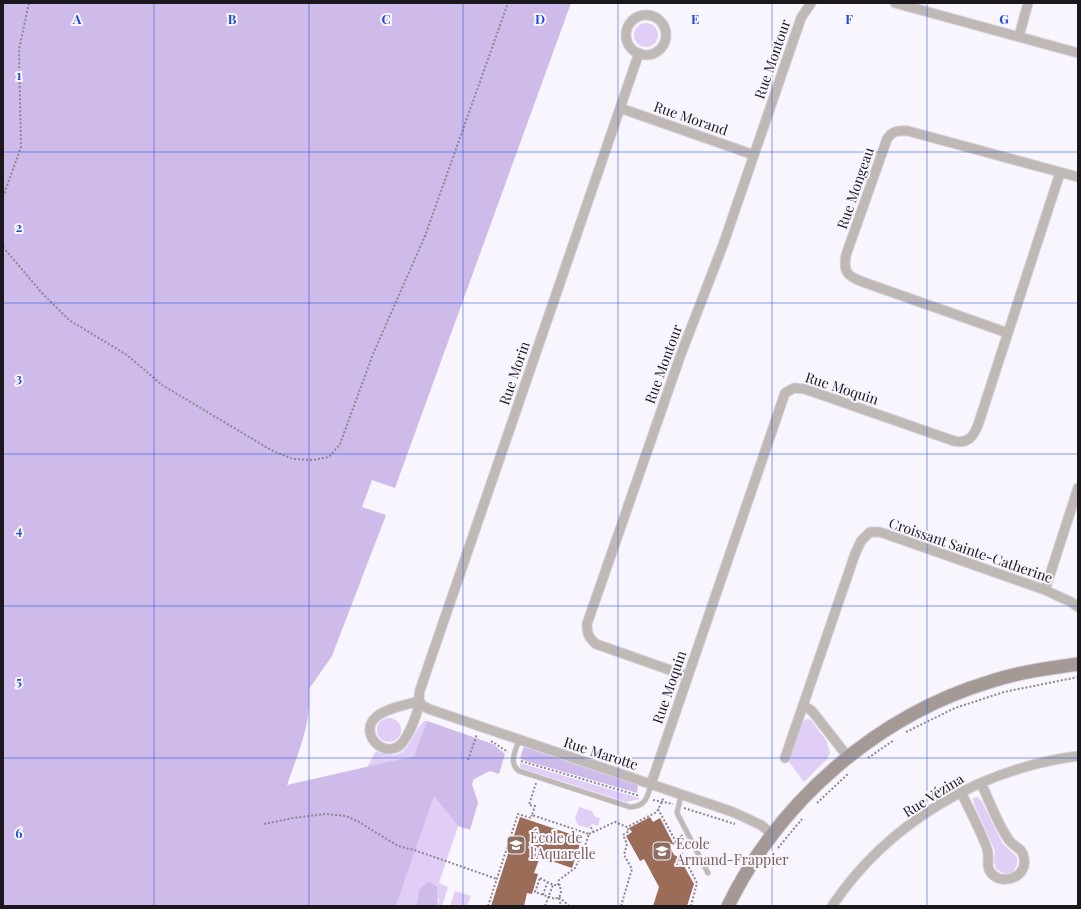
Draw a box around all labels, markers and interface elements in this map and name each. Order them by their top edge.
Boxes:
text: A [72,10,82,27]
text: B [228,10,237,27]
text: C [381,10,391,27]
text: D [535,10,545,27]
text: E [691,10,699,27]
text: F [845,10,853,27]
text: G [999,10,1009,27]
street label: Rue Montour [750,16,795,101]
text: 1 [17,66,22,83]
street label: Rue Morand [651,96,731,140]
street label: Rue Mongeau [832,145,878,231]
text: 2 [16,218,23,235]
street label: Rue Montour [640,321,686,406]
street label: Rue Morin [494,338,534,407]
street label: Rue Moquin [803,367,882,409]
text: 3 [16,369,22,386]
street label: Croissant Sainte-Catherine [887,513,1055,587]
text: 4 [16,521,23,538]
street label: Rue Moquin [648,647,691,726]
text: 5 [16,672,22,689]
street label: Rue Marotte [561,732,641,774]
street label: Rue Vézina [899,769,967,821]
text: 6 [15,824,23,841]
place label: École de l'Aquarelle [530,828,596,863]
school or university icon: École de l'Aquarelle [505,834,527,856]
place label: École Armand-Frappier [675,834,789,869]
school or university icon: École Armand-Frappier [651,840,673,862]

